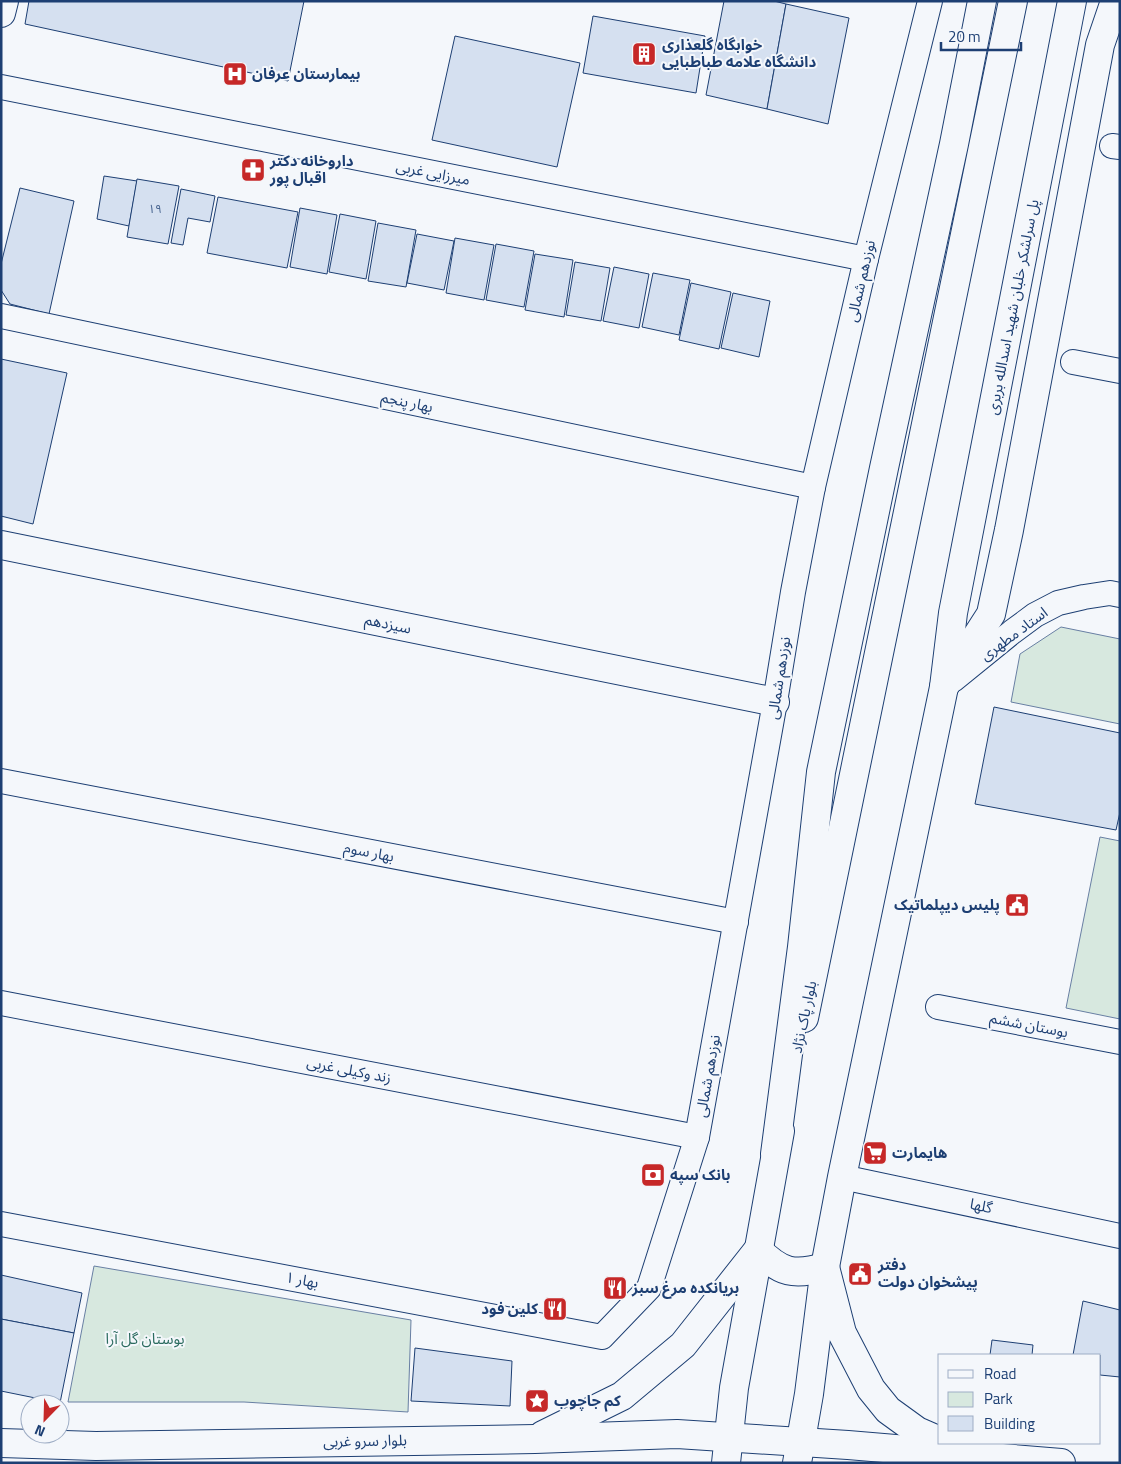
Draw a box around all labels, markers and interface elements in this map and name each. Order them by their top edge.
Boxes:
scale bar [941,20,1021,52]
text: 20 m [948,25,981,48]
place label: خوابگاه گلعذاری دانشگاه علامه طباطبایی [662,33,816,73]
building icon: خوابگاه گلعذاری دانشگاه علامه طباطبایی [631,41,657,67]
hospital icon: بیمارستان عرفان [222,61,248,87]
place label: بیمارستان عرفان [252,62,360,85]
place label: داروخانه دکتر اقبال پور [269,149,354,189]
street label: میرزایی غربی [394,154,472,191]
pharmacy icon: داروخانه دکتر اقبال پور [240,157,266,183]
street label: پل سرلشکر خلبان شهید اسدالله بربری [980,197,1045,417]
house number: ۱۹ [148,199,162,218]
street label: نوزدهم شمالی [840,238,881,324]
street label: بهار پنجم [379,385,435,418]
street label: استاد مطهری [975,601,1053,666]
street label: سیزدهم [363,607,414,640]
street label: نوزدهم شمالی [761,635,796,721]
street label: بهار سوم [342,835,396,868]
public building icon: پلیس دیپلماتیک [1004,892,1030,918]
place label: پلیس دیپلماتیک [894,893,1000,916]
street label: بلوار پاک نژاد [785,978,822,1055]
street label: بوستان ششم [988,1006,1070,1043]
street label: نوزدهم شمالی [689,1033,726,1119]
street label: زند وکیلی غربی [305,1050,393,1089]
supermarket icon: هایمارت [862,1140,888,1166]
place label: هایمارت [892,1141,948,1164]
bank icon: بانک سپه [640,1162,666,1188]
place label: بانک سپه [670,1163,731,1186]
street label: گلها [968,1192,995,1219]
place label: دفتر پیشخوان دولت [877,1253,978,1293]
public building icon: دفتر پیشخوان دولت [847,1261,873,1287]
street label: بهار ۱ [284,1265,321,1294]
restaurant icon: بریانکده مرغ سبز [602,1275,628,1301]
place label: بریانکده مرغ سبز [631,1276,739,1299]
restaurant icon: کلین فود [542,1296,568,1322]
place label: کلین فود [481,1297,538,1320]
park label: بوستان گل‌ آرا [105,1327,185,1350]
legend [938,1354,1101,1444]
text: Road [984,1362,1016,1385]
text: Park [984,1387,1013,1410]
place icon: کم جاچوب [524,1388,550,1414]
place label: کم جاچوب [554,1389,621,1412]
north arrow [20,1394,70,1444]
text: Building [984,1412,1035,1435]
text: N [31,1420,48,1443]
street label: بلوار سرو غربی [323,1428,407,1453]

